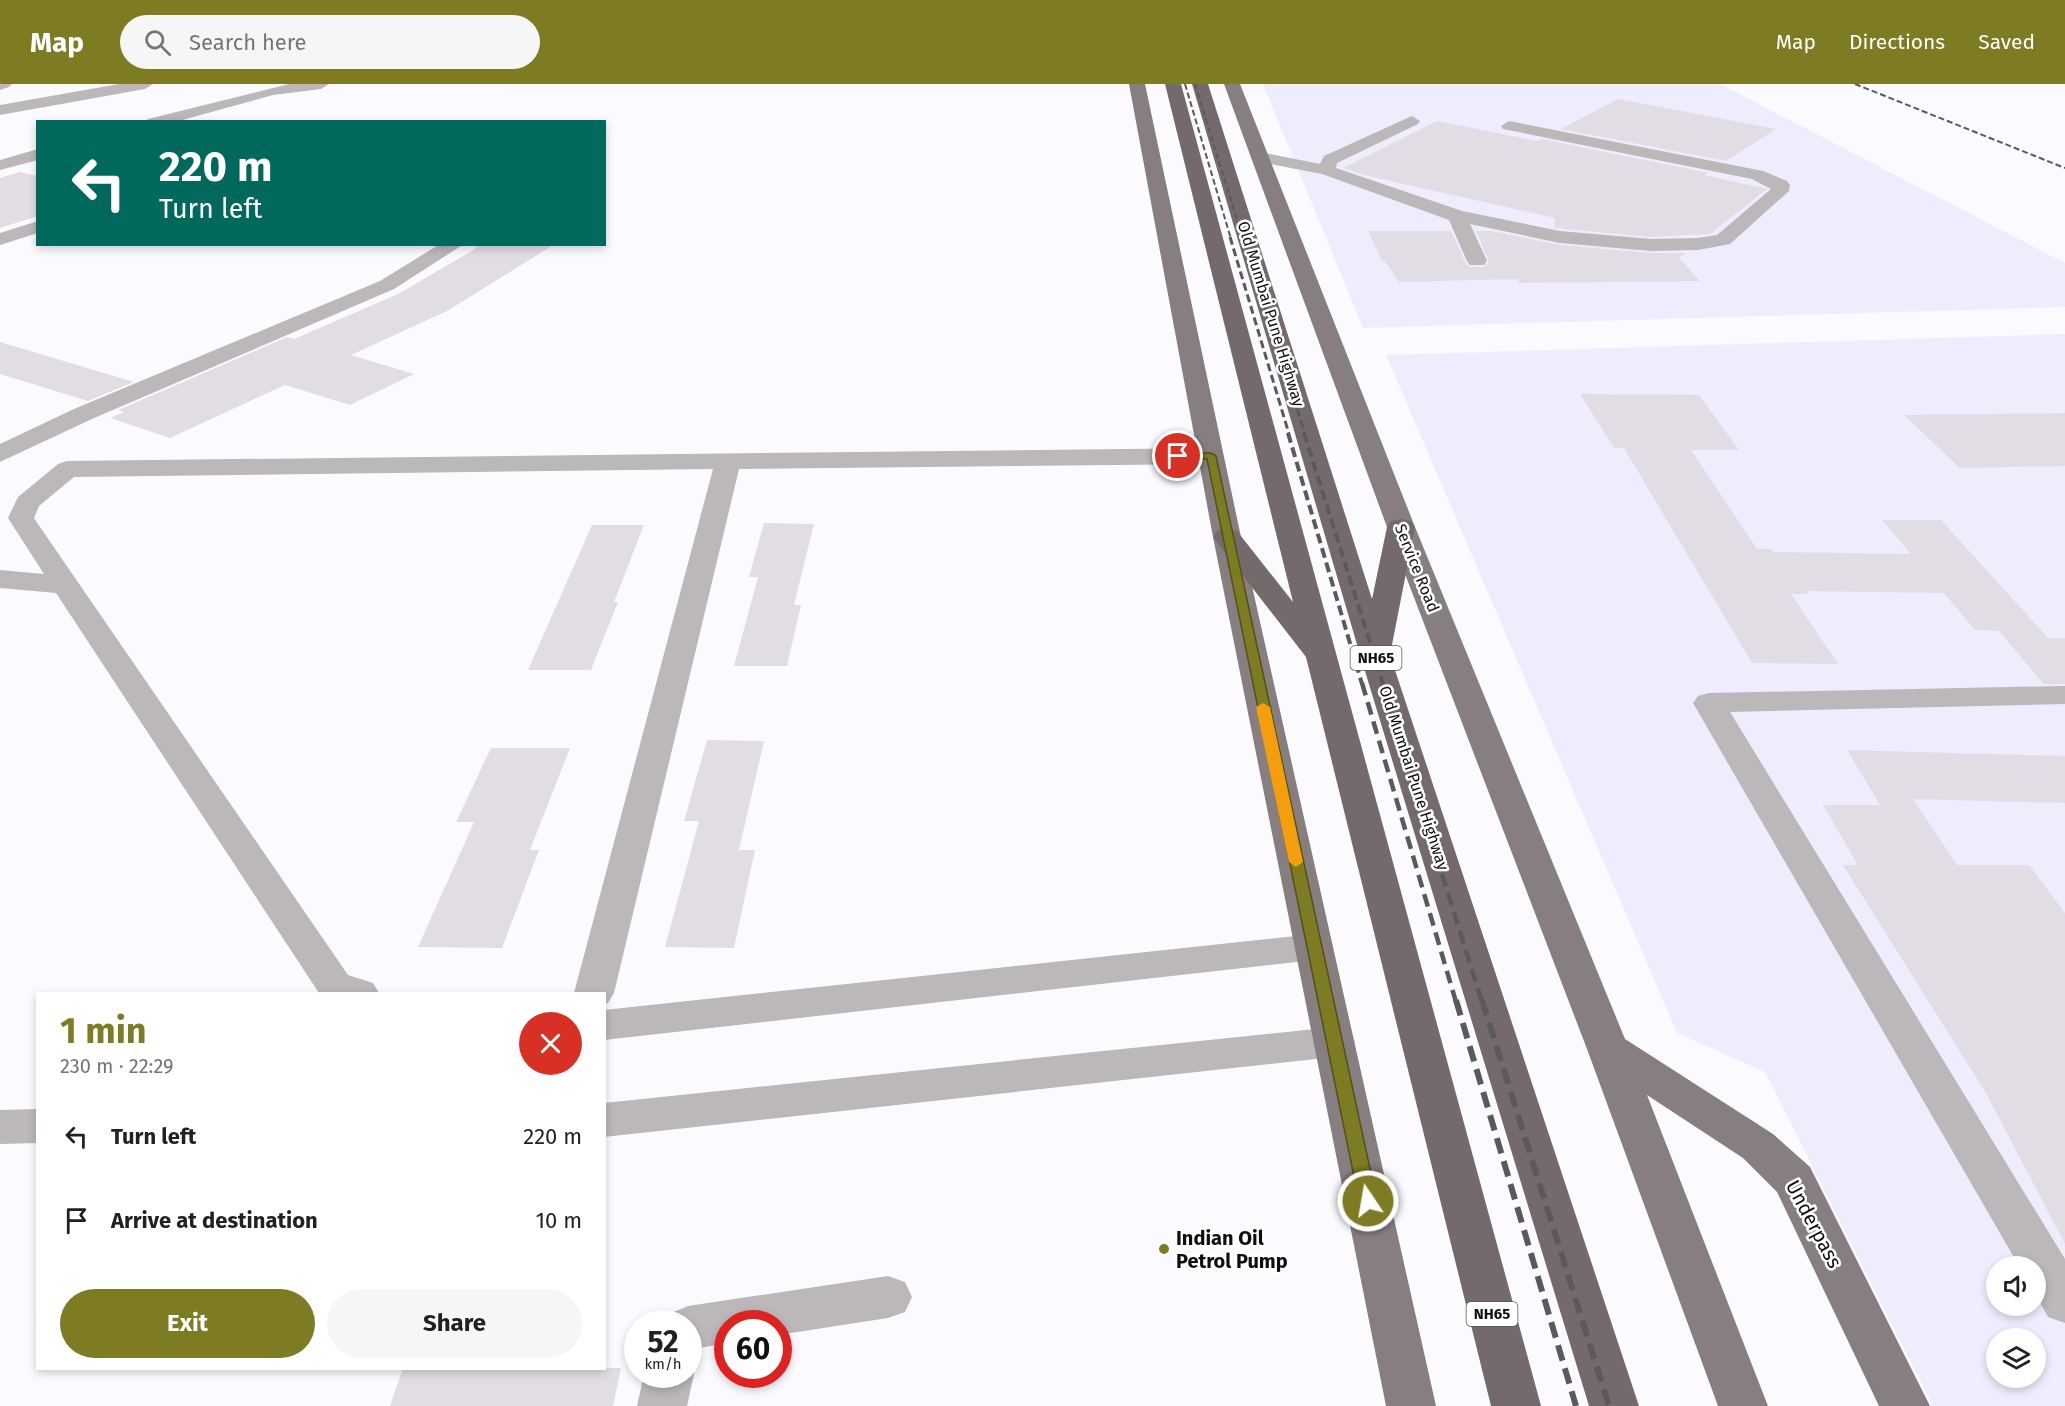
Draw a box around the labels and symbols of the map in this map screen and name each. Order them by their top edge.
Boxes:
street label: Old Mumbai Pune Highway [1234,219,1308,409]
pin [1152,430,1203,481]
street label: Service Road [1391,521,1443,615]
road number: NH65 [1350,646,1402,670]
street label: Old Mumbai Pune Highway [1375,683,1453,873]
position arrow [1336,1169,1400,1233]
street label: Underpass [1781,1176,1847,1272]
place label: Indian Oil Petrol Pump [1176,1226,1288,1273]
marker: Indian Oil Petrol Pump [1157,1242,1171,1256]
road number: NH65 [1466,1302,1518,1326]
speed limit sign: 60 [714,1310,792,1388]

